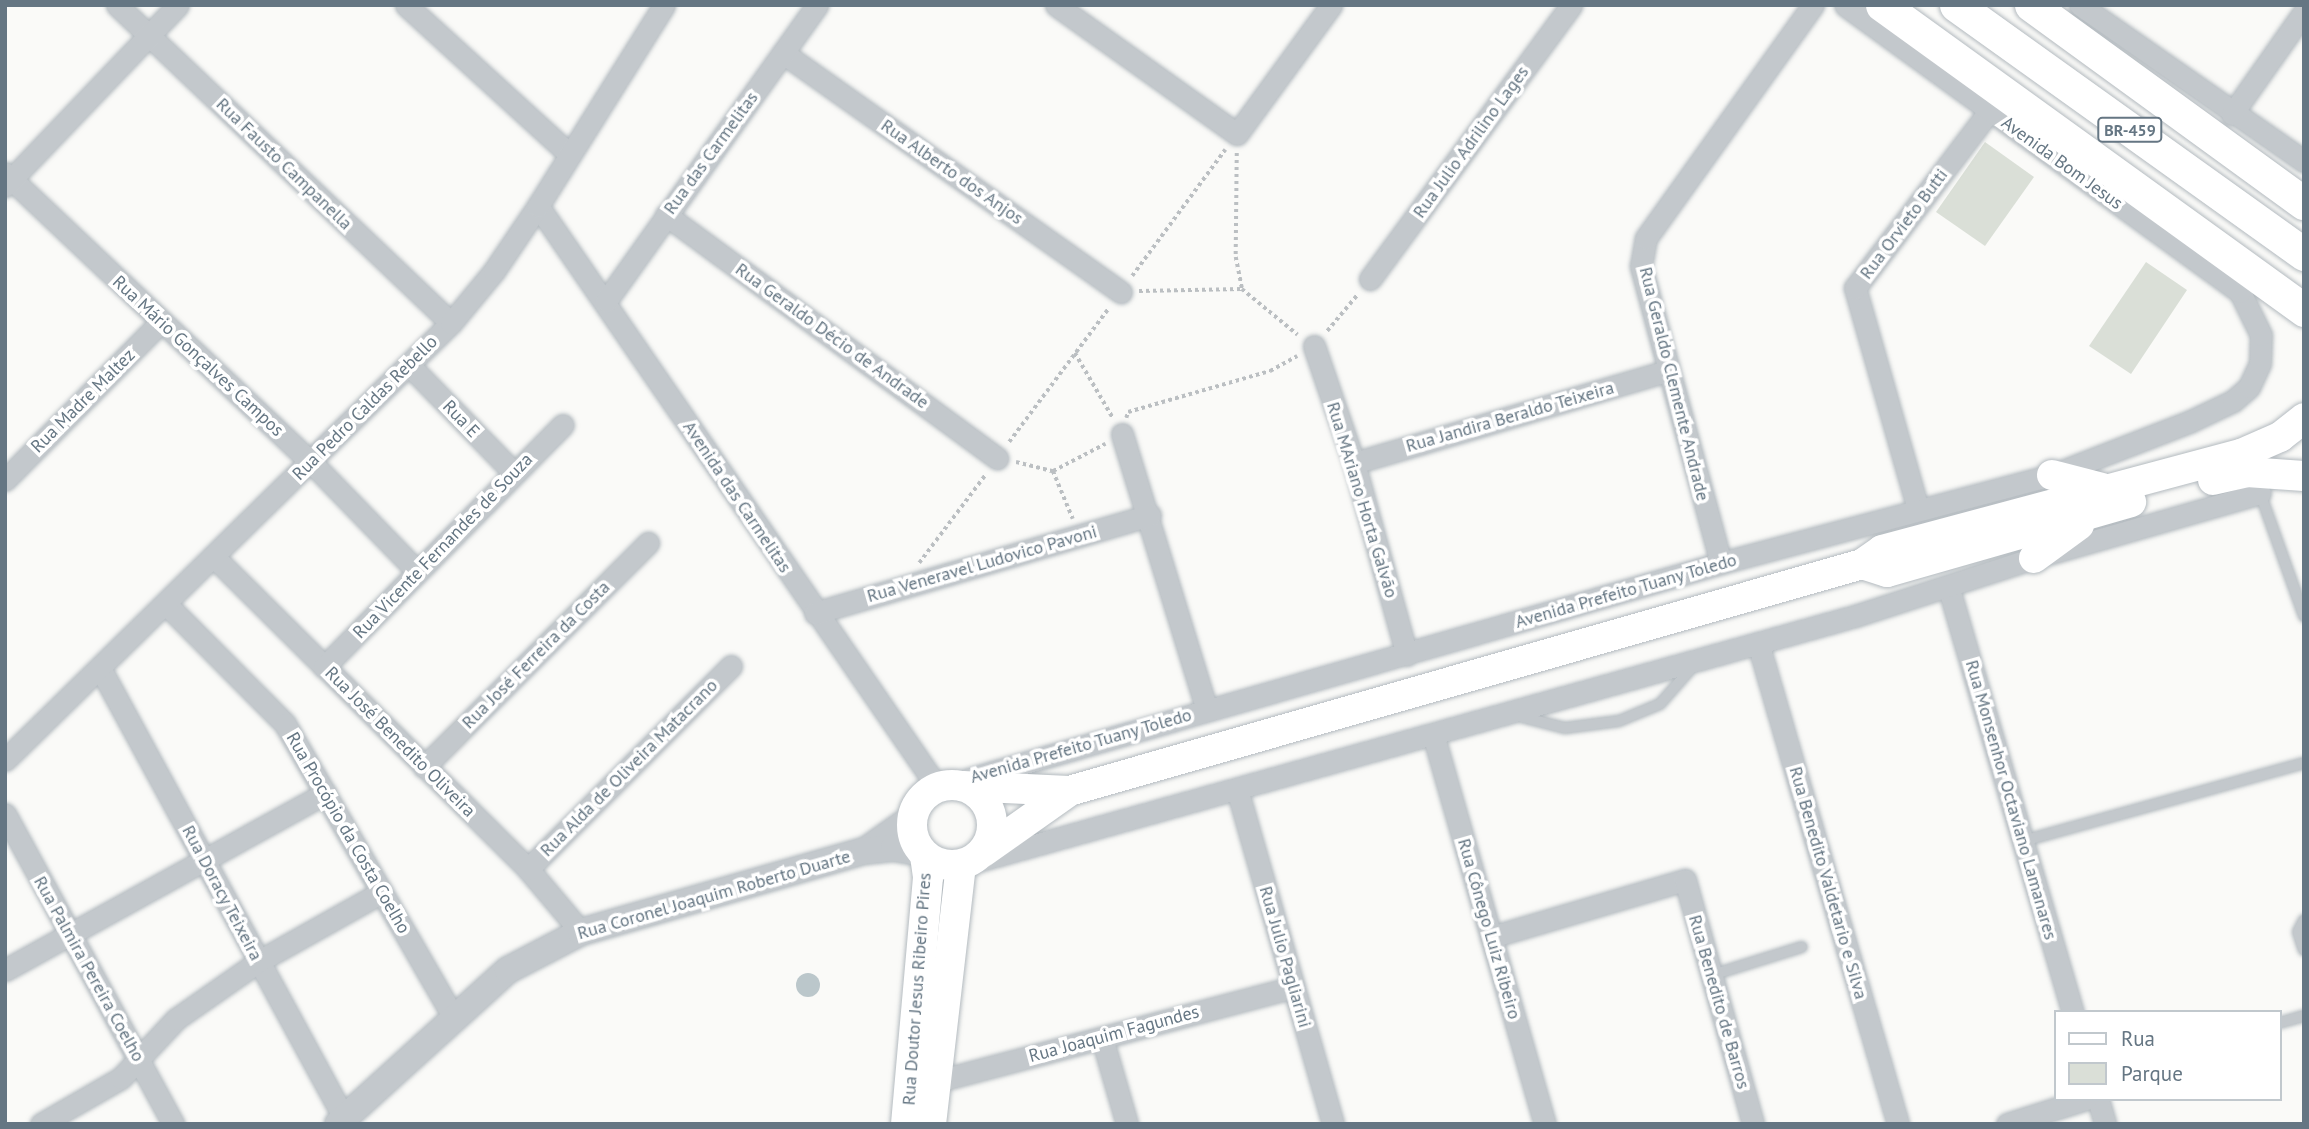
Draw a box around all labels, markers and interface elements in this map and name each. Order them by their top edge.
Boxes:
street label: Rua Julio Adrilino Lages [1408,62,1534,222]
street label: Rua das Carmelitas [659,87,763,219]
street label: Rua Fausto Campanella [212,94,356,234]
street label: Avenida Bom Jesus [1997,112,2127,214]
street label: Rua Alberto dos Anjos [876,114,1028,230]
road number: BR-459 [2097,118,2163,142]
street label: Rua Orvieto Butti [1855,165,1953,283]
street label: Rua Geraldo Décio de Andrade [731,258,933,414]
street label: Rua Geraldo Clemente Andrade [1634,265,1714,503]
street label: Rua Mário Gonçalves Campos [108,271,288,441]
street label: Rua Pedro Caldas Rebello [288,331,442,485]
street label: Rua Madre Maltez [27,345,139,457]
street label: Rua Jandira Beraldo Teixeira [1403,377,1617,457]
street label: Rua E [438,396,484,442]
street label: Rua MAriano Horta Galvão [1322,399,1402,601]
street label: Avenida das Carmelitas [678,417,796,577]
street label: Rua Vicente Fernandes de Souza [349,449,537,643]
street label: Rua Veneravel Ludovico Pavoni [864,521,1100,607]
street label: Avenida Prefeito Tuany Toledo [1512,549,1740,633]
street label: Rua José Ferreira da Costa [458,577,614,733]
street label: Rua Monsenhor Octaviano Lamanares [1961,658,2061,942]
street label: Rua José Benedito Oliveira [320,662,480,822]
street label: Rua Alda de Oliveira Matacrano [536,675,722,861]
street label: Avenida Prefeito Tuany Toledo [967,704,1195,788]
street label: Rua Procópio da Costa Coelho [281,729,415,937]
street label: Rua Benedito Valdetario e Silva [1784,764,1872,1002]
street label: Rua Doracy Teixeira [177,821,267,965]
street label: Rua Cônego Luiz Ribeiro [1453,836,1525,1022]
street label: Rua Coronel Joaquim Roberto Duarte [575,846,853,944]
street label: Rua Doutor Jesus Ribeiro Pires [898,872,936,1106]
street label: Rua Palmira Pereira Coelho [29,873,149,1065]
street label: Rua Julio Pagliarini [1254,884,1316,1030]
street label: Rua Benedito de Barros [1684,913,1754,1091]
street label: Rua Joaquim Fagundes [1027,1001,1201,1067]
legend [2054,1010,2281,1101]
text: Rua [2121,1025,2155,1052]
text: Parque [2121,1060,2183,1087]

